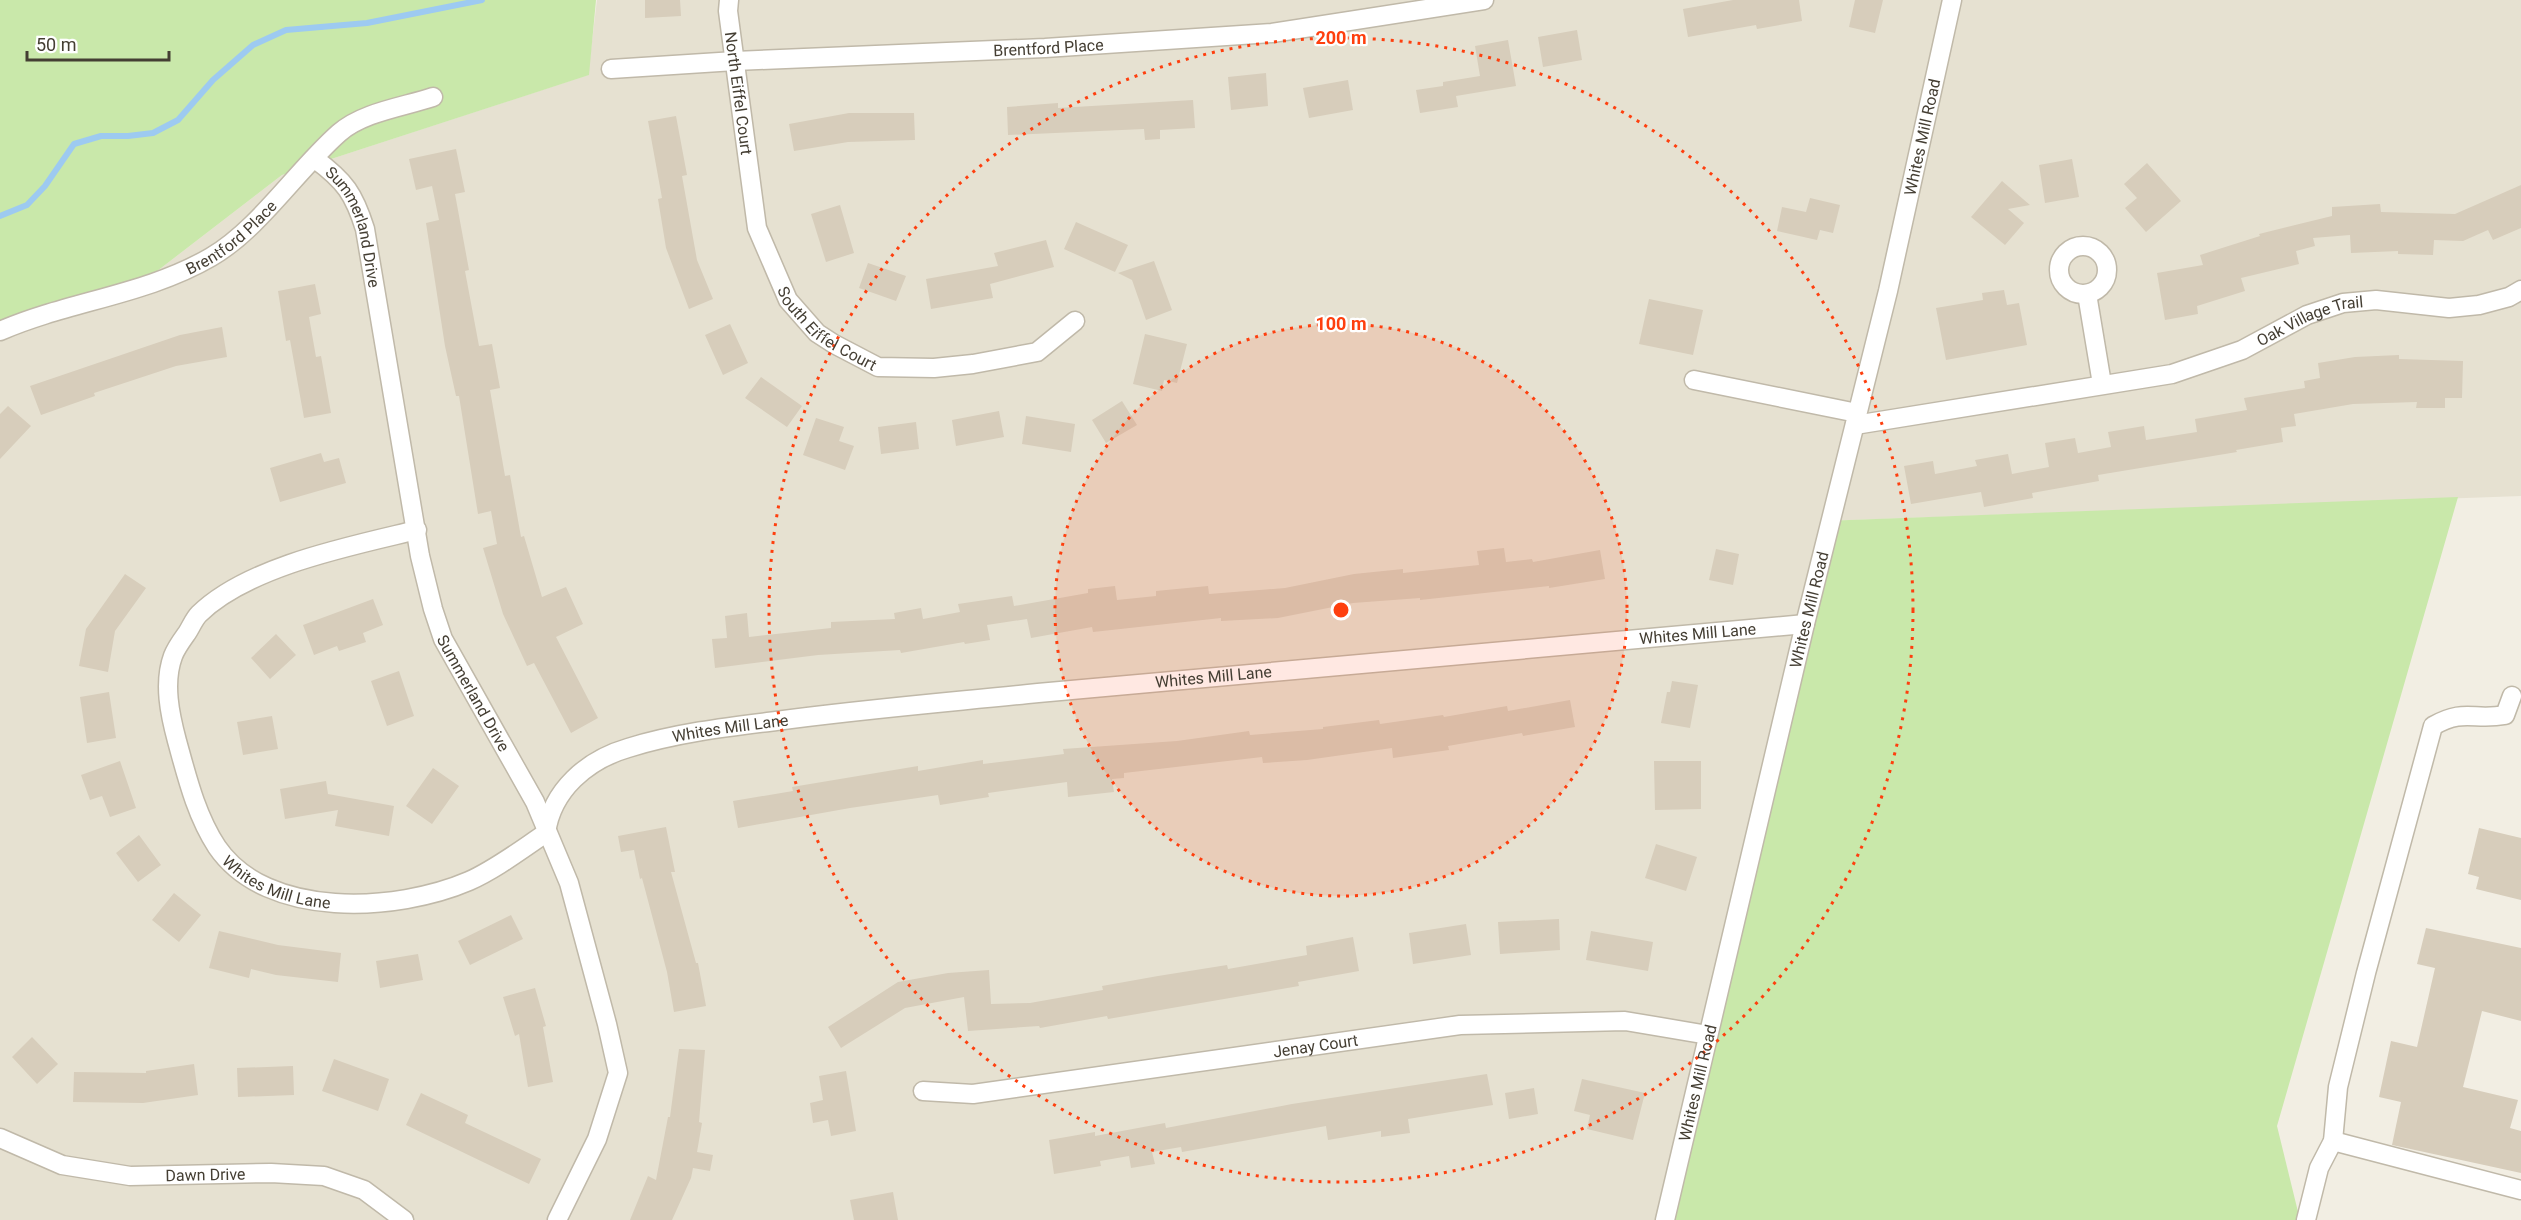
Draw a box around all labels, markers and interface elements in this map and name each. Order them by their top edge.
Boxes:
scale bar [27,24,170,62]
text: 200 m [1315,27,1367,48]
street label: North Eiffel Court [721,31,756,156]
text: 50 m [36,34,76,55]
street label: Brentford Place [993,35,1104,60]
street label: Whites Mill Road [1900,77,1944,197]
street label: Summerland Drive [322,163,384,289]
street label: Brentford Place [183,197,281,279]
street label: South Eiffel Court [773,284,880,375]
street label: Oak Village Trail [2253,292,2364,350]
text: 100 m [1315,313,1367,334]
street label: Whites Mill Road [1786,550,1833,670]
centre of rings [1331,600,1351,620]
street label: Whites Mill Lane [1639,619,1757,648]
street label: Summerland Drive [433,632,513,755]
street label: Whites Mill Lane [1154,662,1273,692]
street label: Whites Mill Lane [671,710,790,746]
street label: Whites Mill Lane [218,851,331,913]
street label: Whites Mill Road [1675,1023,1721,1143]
street label: Jenay Court [1272,1031,1359,1061]
street label: Dawn Drive [165,1165,246,1185]

